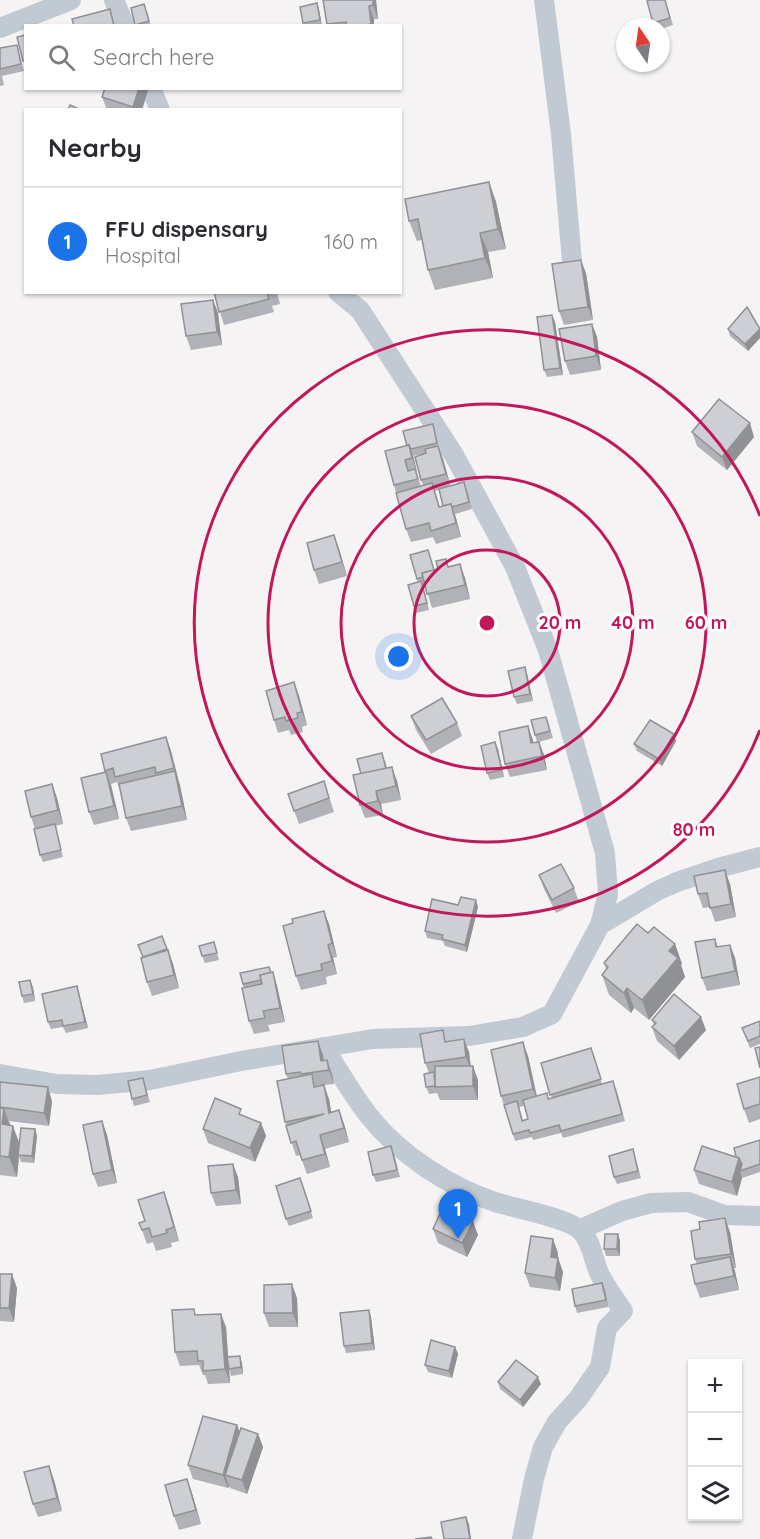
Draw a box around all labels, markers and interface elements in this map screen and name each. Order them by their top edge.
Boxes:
north arrow [616,18,670,72]
search box [24,24,402,90]
icon: search [45,41,78,74]
text: Search here [93,43,214,71]
text: Nearby [48,131,142,164]
text: FFU dispensary [105,215,268,243]
text: 1 [64,229,71,254]
text: 160 m [324,229,378,254]
text: Hospital [105,243,181,268]
text: 20 m [539,611,581,634]
text: 40 m [611,611,655,634]
text: 60 m [685,611,727,634]
centre of rings [477,613,497,633]
your location [384,642,413,671]
text: 80 m [673,818,715,841]
pin: 1 [438,1190,478,1239]
map controls [688,1359,742,1521]
button: + [688,1359,742,1413]
button: − [688,1413,742,1467]
button: layers [688,1467,742,1521]

